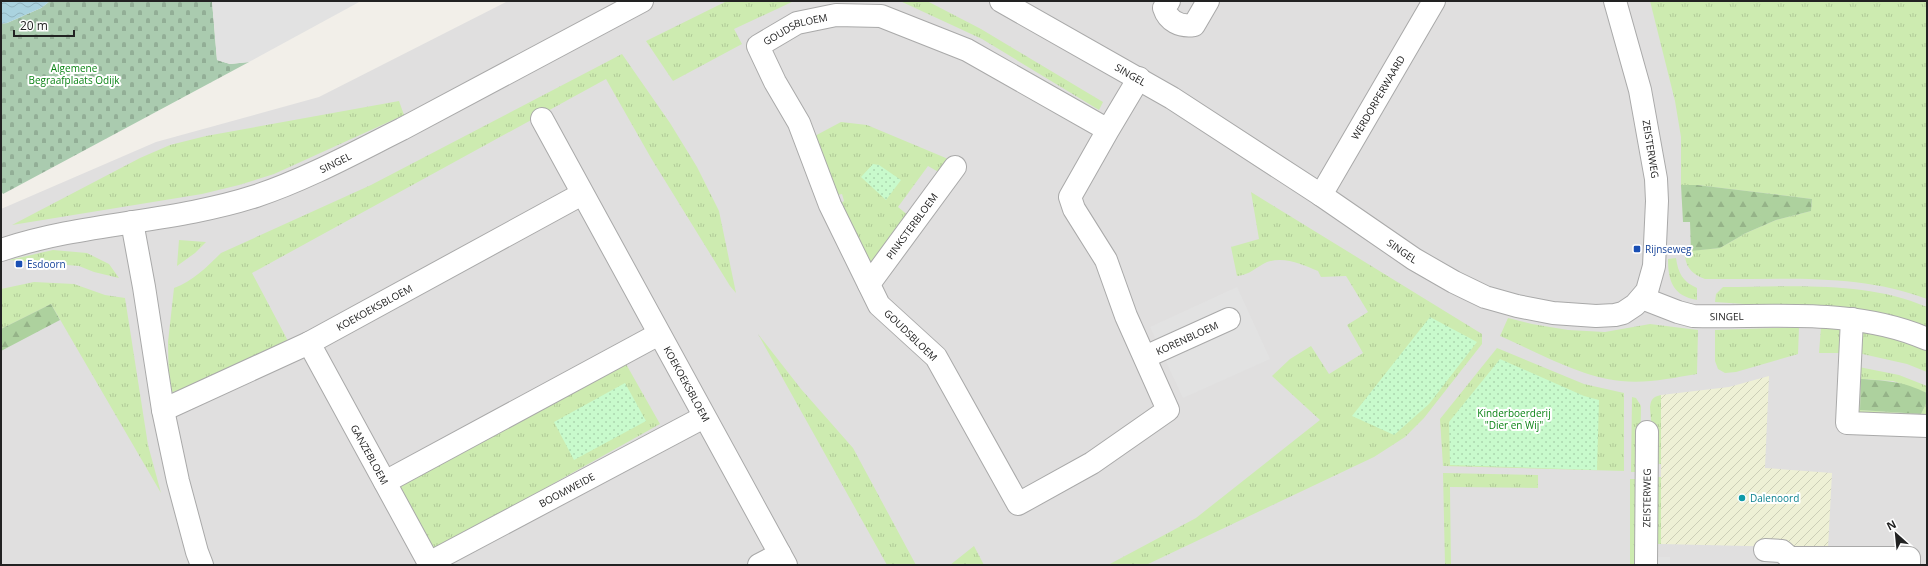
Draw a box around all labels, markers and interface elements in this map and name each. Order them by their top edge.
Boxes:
street label: GOUDSBLOEM [761,10,829,48]
scale bar [14,12,74,38]
text: 20 m [20,17,48,34]
street label: WERDORPERWAARD [1348,53,1408,142]
street label: SINGEL [1112,60,1149,89]
park label: Algemene Begraafplaats Odijk [29,61,120,87]
street label: ZEISTERWEG [1639,119,1663,179]
street label: SINGEL [317,149,354,176]
street label: PINKSTERBLOEM [883,190,941,262]
street label: SINGEL [1384,236,1420,266]
place label: Rijnseweg [1645,242,1692,256]
marker: Rijnseweg [1632,244,1642,254]
place label: Esdoorn [27,257,66,271]
marker: Esdoorn [14,259,24,269]
street label: KOEKOEKSBLOEM [334,281,415,334]
street label: GOUDSBLOEM [881,306,941,364]
street label: SINGEL [1710,309,1744,323]
street label: KORENBLOEM [1153,318,1220,358]
street label: KOEKOEKSBLOEM [661,343,713,424]
park label: Kinderboerderij "Dier en Wij" [1477,406,1551,432]
street label: GANZEBLOEM [348,422,392,487]
street label: ZEISTERWEG [1639,468,1654,528]
street label: BOOMWEIDE [536,469,597,510]
place label: Dalenoord [1750,491,1799,505]
marker: Dalenoord [1737,493,1747,503]
north arrow [1876,514,1916,554]
text: N [1884,516,1899,533]

